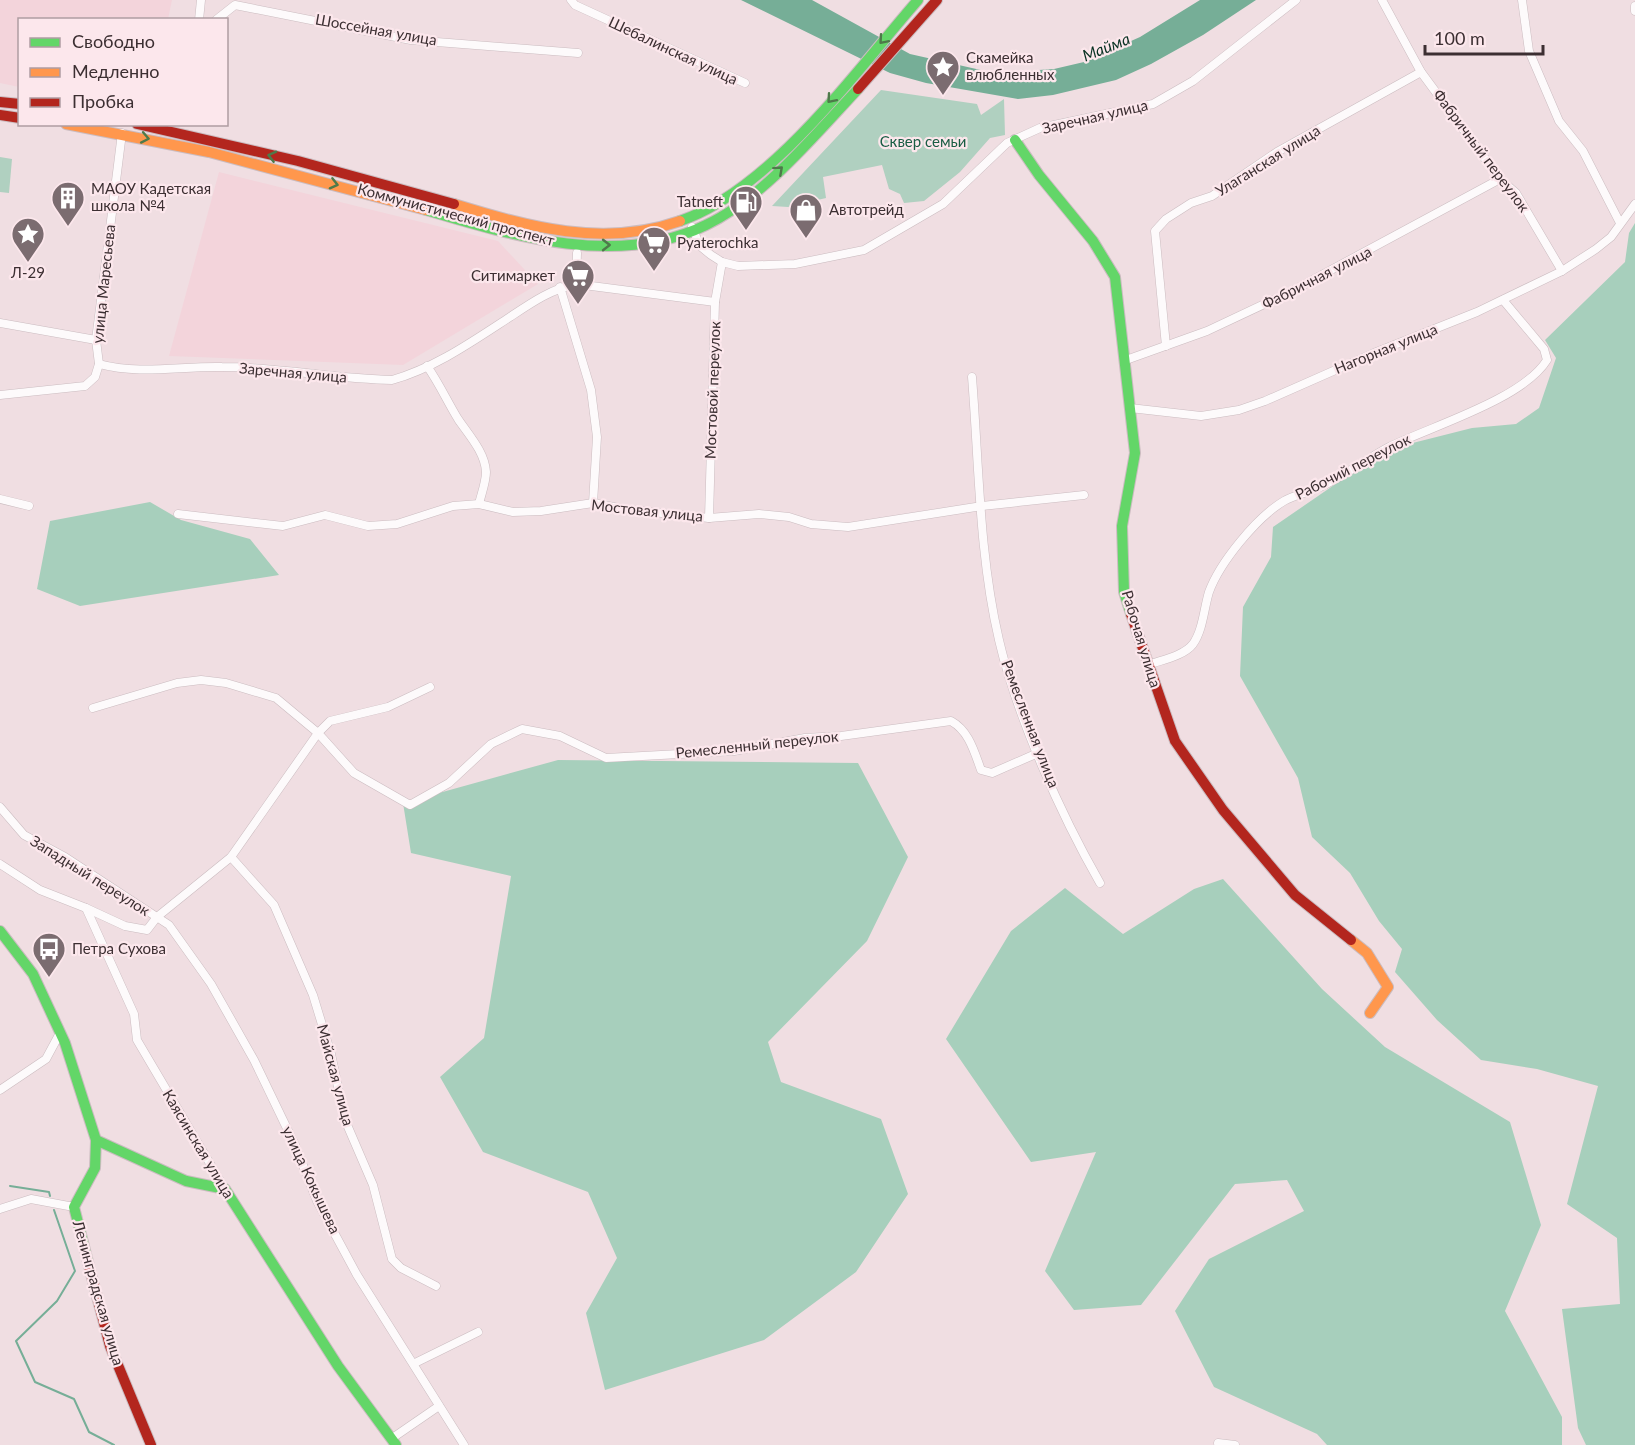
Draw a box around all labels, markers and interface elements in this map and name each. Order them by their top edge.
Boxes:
street label: Шоссейная улица [314,9,438,49]
street label: Шебалинская улица [606,12,741,88]
legend [18,18,228,126]
scale bar [1425,18,1544,56]
text: 100 m [1434,27,1485,49]
water label: Майма [1079,28,1132,65]
text: Свободно [72,30,155,52]
one-way arrow [879,33,890,44]
place label: Скамейка влюбленных [966,48,1055,83]
place icon: Скамейка влюбленных [925,49,961,96]
text: Медленно [72,60,160,82]
street label: Фабричный переулок [1430,86,1534,215]
text: Пробка [72,90,134,112]
one-way arrow [827,92,838,103]
street label: Заречная улица [1040,95,1149,137]
street label: Улаганская улица [1212,121,1323,200]
one-way arrow [140,131,150,144]
park label: Сквер семьи [880,132,966,150]
one-way arrow [267,151,277,164]
one-way arrow [772,166,782,177]
one-way arrow [329,176,339,189]
place label: МАОУ Кадетская школа №4 [91,179,211,214]
street label: Коммунистический проспект [356,179,557,249]
building icon: МАОУ Кадетская школа №4 [50,180,86,227]
fuel station icon: Tatneft [728,184,764,231]
place label: Tatneft [677,192,724,210]
shop icon: Автотрейд [788,192,824,239]
place label: Автотрейд [829,200,904,218]
place icon: Л-29 [10,216,46,263]
street label: улица Маресьева [88,224,118,344]
supermarket icon: Pyaterochka [636,225,672,272]
place label: Pyaterochka [677,233,758,251]
one-way arrow [601,239,610,251]
street label: Фабричная улица [1259,242,1374,313]
supermarket icon: Ситимаркет [560,258,596,305]
place label: Л-29 [10,263,45,281]
place label: Ситимаркет [471,266,555,284]
street label: Нагорная улица [1331,319,1440,377]
street label: Мостовой переулок [701,320,723,459]
street label: Заречная улица [238,358,348,386]
street label: Рабочий переулок [1292,429,1413,503]
street label: Мостовая улица [590,495,704,525]
street label: Рабочая улица [1119,588,1165,690]
street label: Ремесленная улица [998,657,1064,790]
street label: Ремесленный переулок [675,726,839,762]
street label: Западный переулок [27,831,154,919]
bus stop icon: Петра Сухова [31,931,67,978]
place label: Петра Сухова [72,939,166,957]
street label: Майская улица [314,1022,358,1127]
street label: Каясинская улица [159,1086,238,1201]
street label: улица Кокышева [279,1123,345,1236]
street label: Ленинградская улица [69,1217,128,1367]

